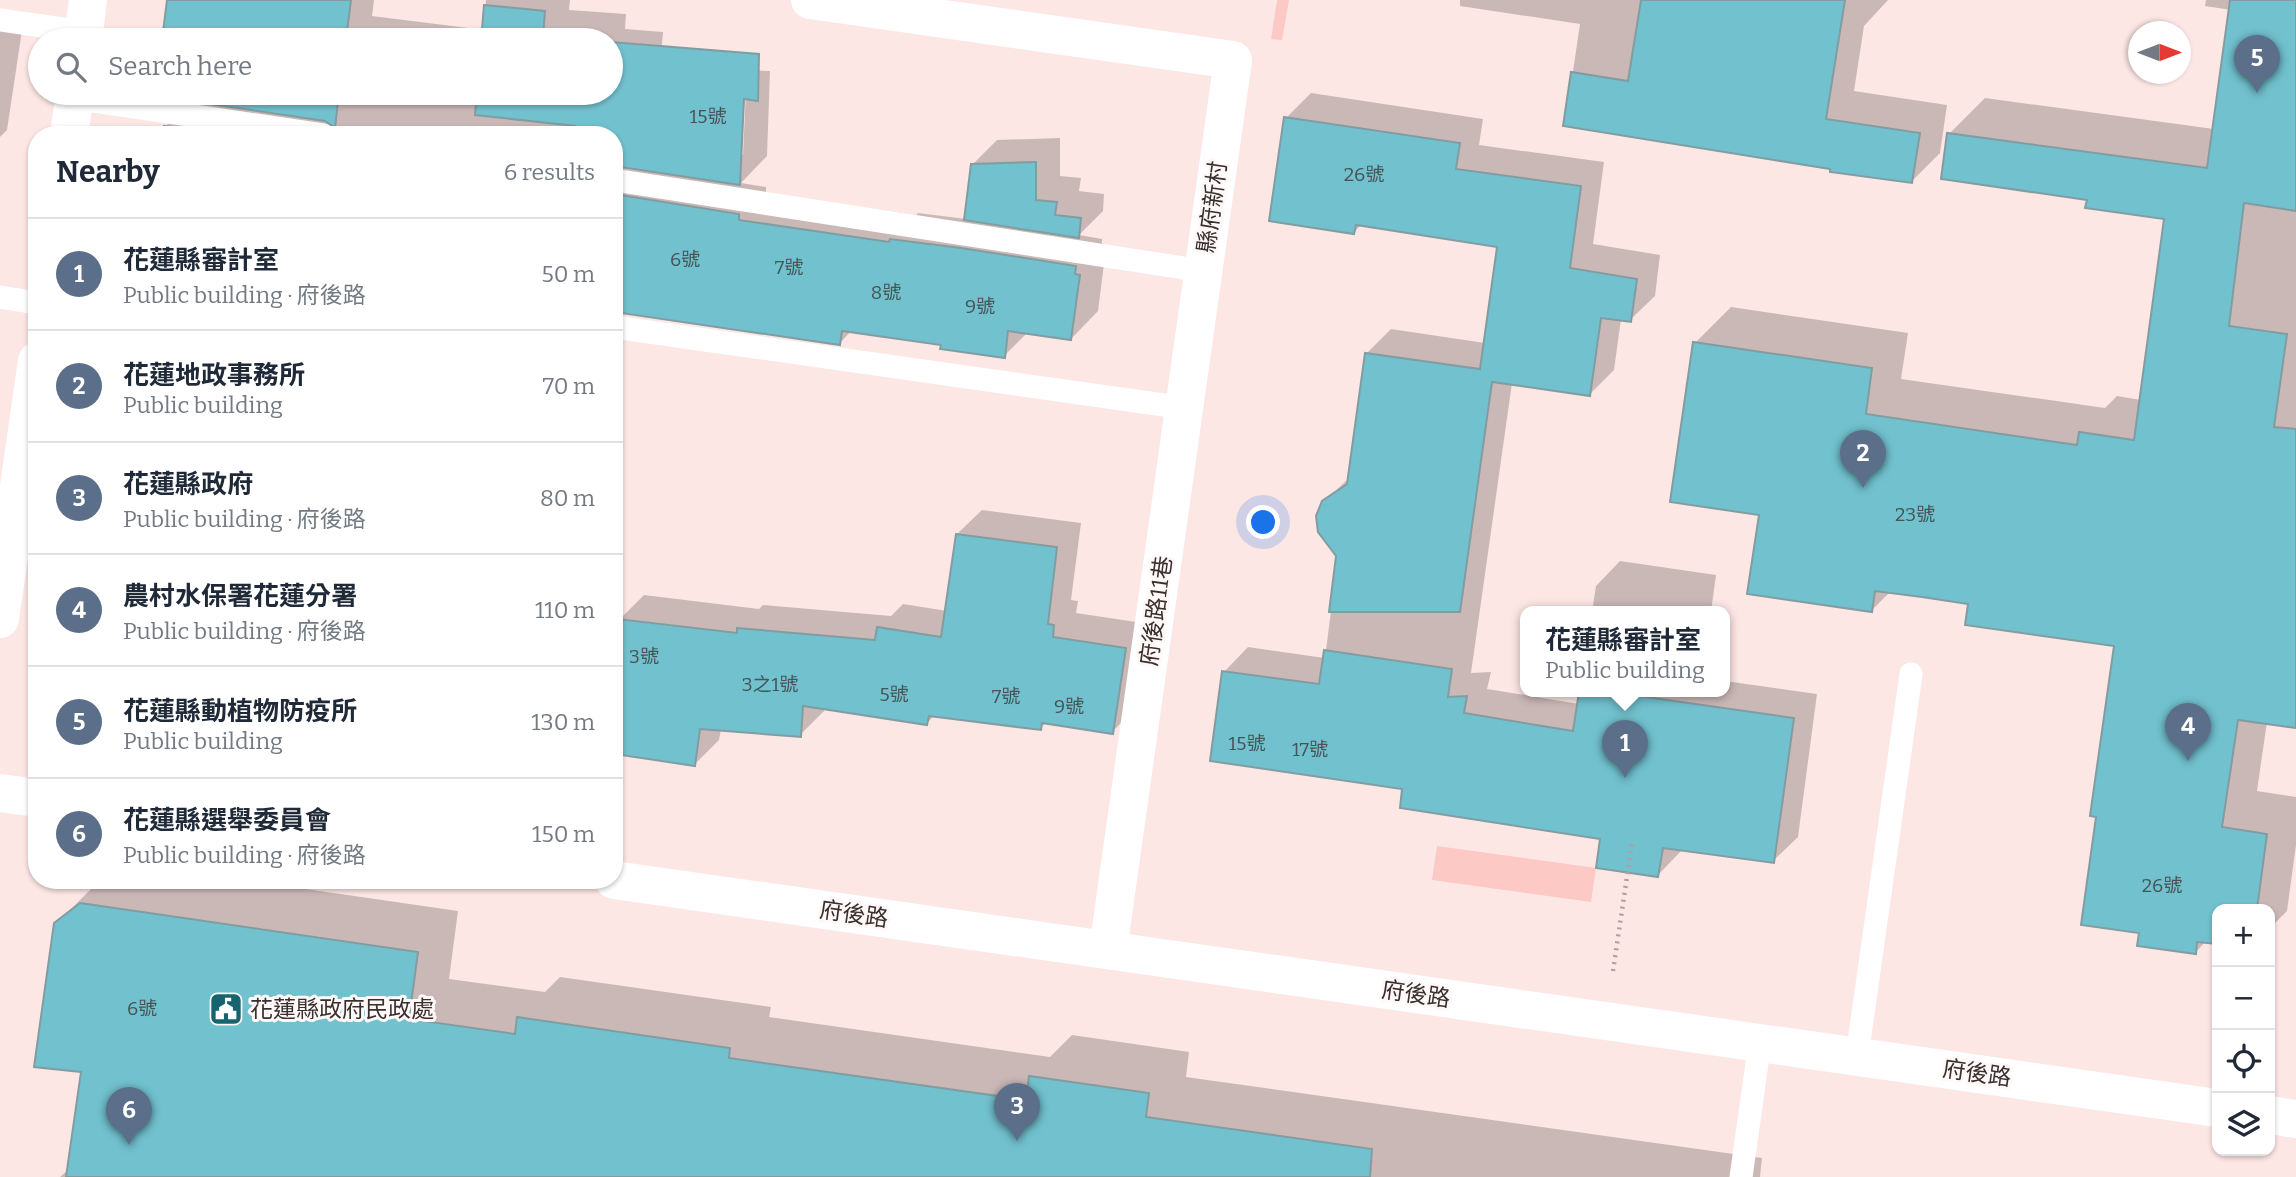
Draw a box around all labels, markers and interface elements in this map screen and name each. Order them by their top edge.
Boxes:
north arrow [2128,21,2191,84]
search box [28,28,623,105]
pin: 5 [2234,35,2280,93]
icon: search [52,48,90,86]
text: Search here [108,51,252,82]
house number: 15號 [690,105,726,128]
text: Nearby [56,154,160,190]
text: 6 results [504,158,595,186]
street label: 縣府新村 [1192,159,1232,255]
house number: 26號 [1344,163,1384,186]
text: 花蓮縣審計室 [123,245,279,276]
house number: 6號 [670,248,700,271]
house number: 7號 [775,256,803,279]
text: 1 [74,260,84,288]
text: 50 m [541,260,595,288]
text: Public building · 府後路 [123,281,366,309]
house number: 8號 [871,281,901,304]
house number: 9號 [965,295,995,318]
text: 花蓮地政事務所 [123,360,305,391]
text: 2 [73,372,85,400]
text: 70 m [543,372,595,400]
text: Public building [123,391,283,419]
pin: 2 [1840,430,1886,488]
text: 花蓮縣政府 [123,469,253,500]
text: 3 [72,484,86,512]
text: 80 m [540,484,595,512]
house number: 23號 [1895,503,1935,526]
text: Public building · 府後路 [123,505,366,533]
your location [1246,505,1280,539]
street label: 府後路11巷 [1134,554,1178,668]
text: 農村水保署花蓮分署 [123,581,357,612]
text: 4 [72,596,86,624]
text: 110 m [535,596,595,624]
popup [1520,606,1730,697]
text: Public building · 府後路 [123,617,366,645]
text: 花蓮縣審計室 [1545,625,1701,656]
house number: 3號 [629,645,659,668]
text: Public building [1545,656,1705,684]
house number: 3之1號 [742,673,798,696]
house number: 5號 [879,683,909,706]
house number: 7號 [992,685,1020,708]
house number: 9號 [1054,695,1084,718]
text: 花蓮縣動植物防疫所 [123,696,357,727]
pin: 4 [2165,703,2211,761]
text: 5 [73,708,85,736]
text: 130 m [531,708,595,736]
pin: 1 [1602,720,1648,778]
text: Public building [123,727,283,755]
house number: 15號 [1229,732,1265,755]
house number: 17號 [1292,738,1328,761]
text: 花蓮縣選舉委員會 [123,805,331,836]
text: 6 [72,820,86,848]
text: 150 m [532,820,595,848]
text: Public building · 府後路 [123,841,366,869]
house number: 26號 [2142,874,2182,897]
street label: 府後路 [818,895,890,933]
map controls [2212,904,2275,1156]
button: + [2212,904,2275,967]
button: − [2212,967,2275,1030]
street label: 府後路 [1380,975,1452,1013]
public building icon: 花蓮縣政府民政處 [207,990,245,1028]
place label: 花蓮縣政府民政處 [250,995,434,1023]
house number: 6號 [127,997,157,1020]
button: locate [2212,1030,2275,1093]
street label: 府後路 [1941,1054,2013,1092]
pin: 3 [994,1083,1040,1141]
pin: 6 [106,1087,152,1145]
button: layers [2212,1093,2275,1156]

